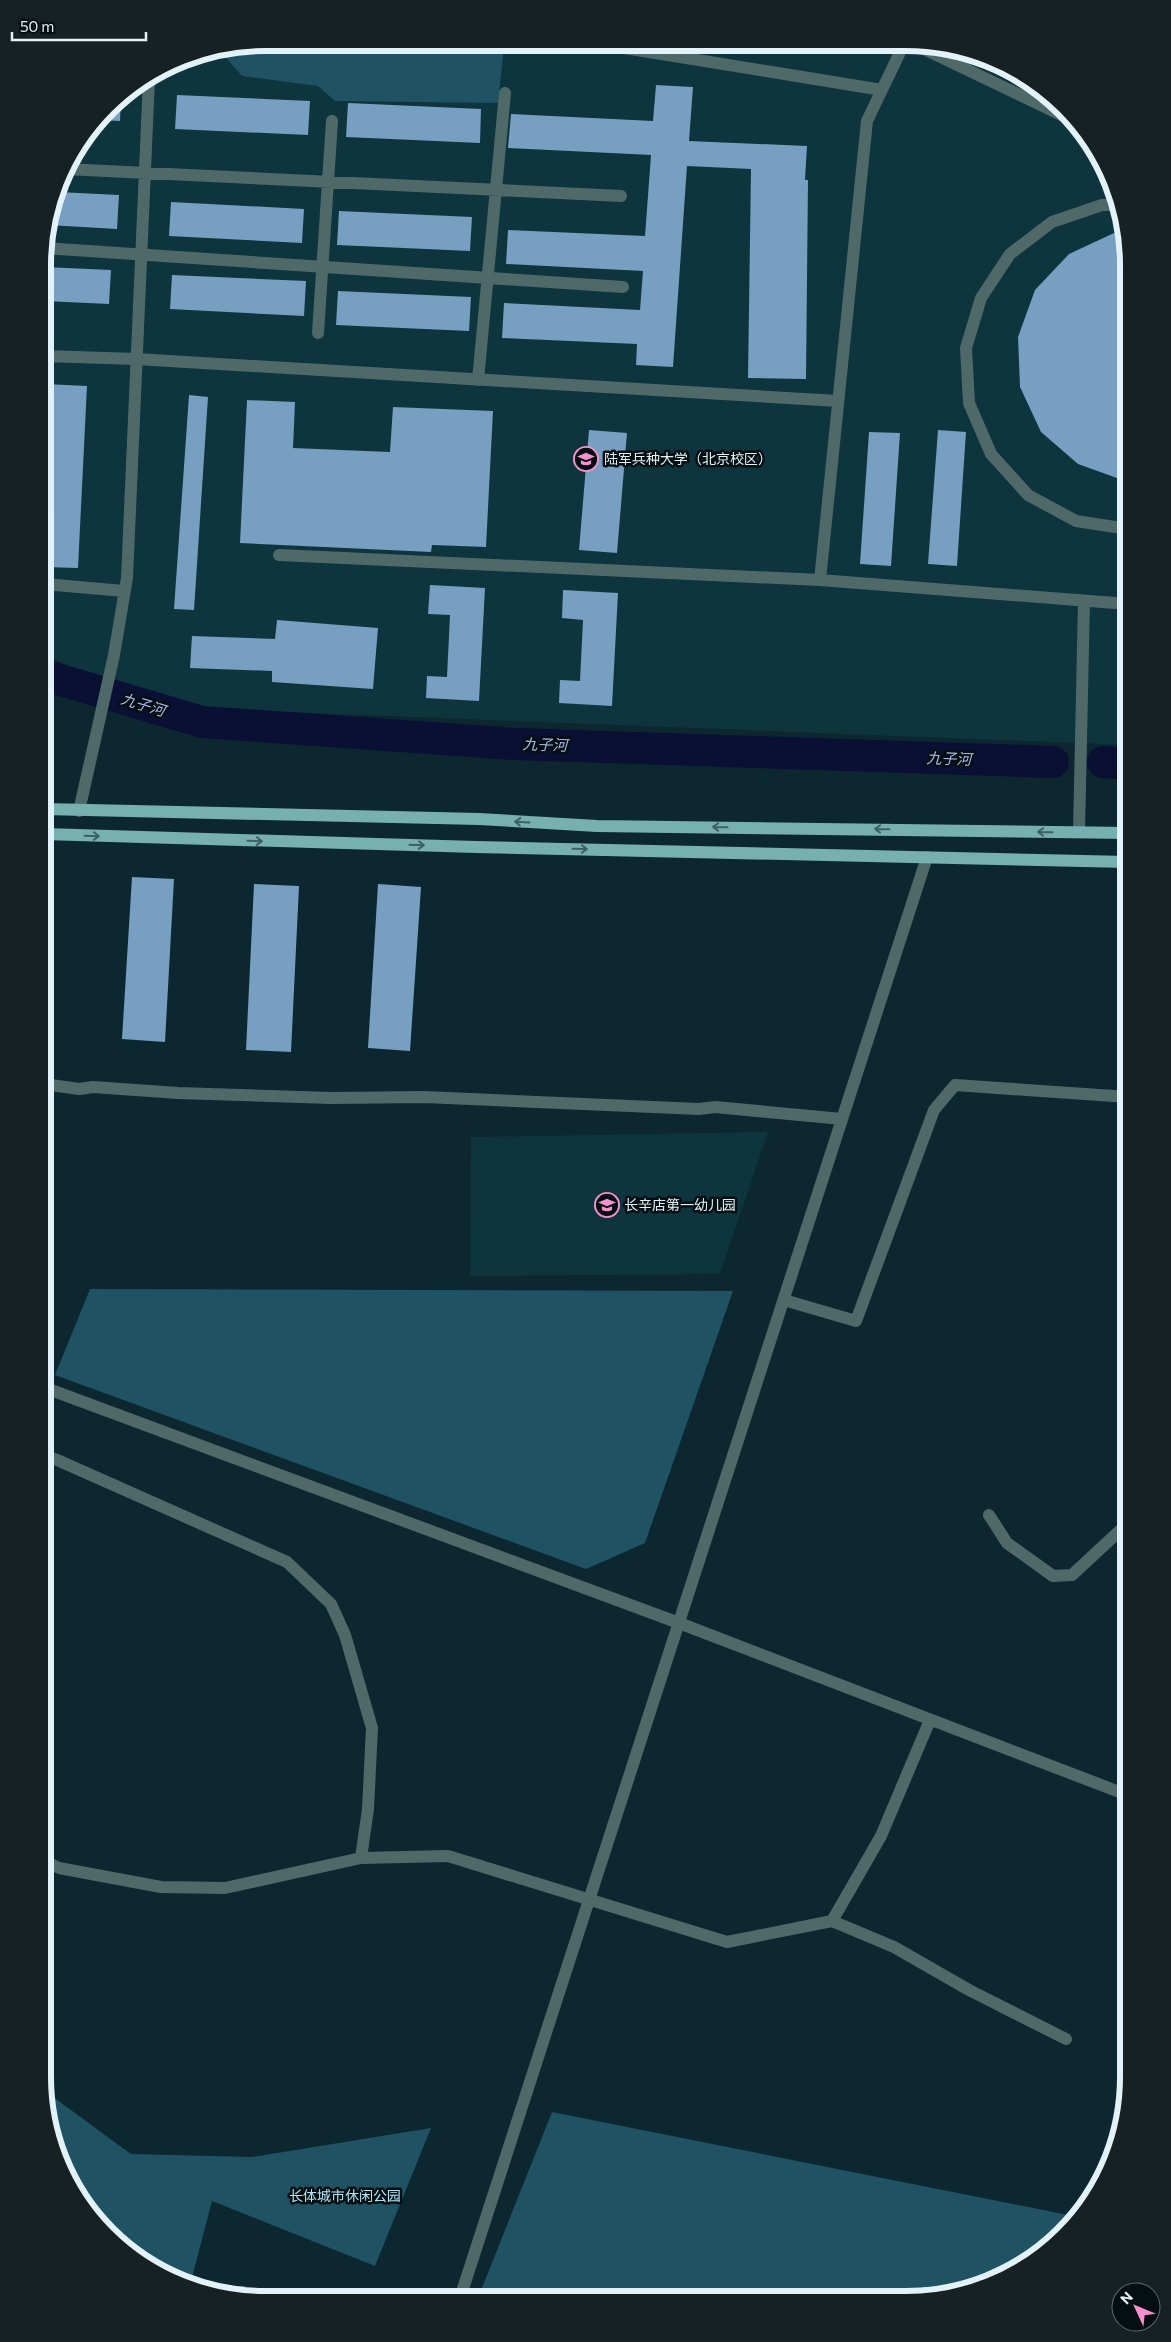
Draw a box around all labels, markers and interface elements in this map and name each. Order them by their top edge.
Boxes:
scale bar [12,10,146,42]
text: 50 m [20,17,54,35]
school or university icon: 陆军兵种大学（北京校区） [573,446,599,472]
place label: 陆军兵种大学（北京校区） [604,450,772,467]
water label: 九子河 [119,689,170,720]
water label: 九子河 [522,734,571,754]
water label: 九子河 [926,748,975,768]
one-way arrow [515,817,531,826]
one-way arrow [712,822,728,832]
one-way arrow [874,825,890,834]
one-way arrow [1037,827,1053,837]
one-way arrow [84,831,100,840]
one-way arrow [247,836,263,845]
one-way arrow [409,841,425,850]
one-way arrow [572,845,588,854]
school or university icon: 长辛店第一幼儿园 [594,1192,620,1218]
place label: 长辛店第一幼儿园 [624,1196,736,1213]
park label: 长体城市休闲公园 [289,2187,401,2204]
north arrow [1111,2282,1161,2332]
text: N [1117,2288,1136,2307]

